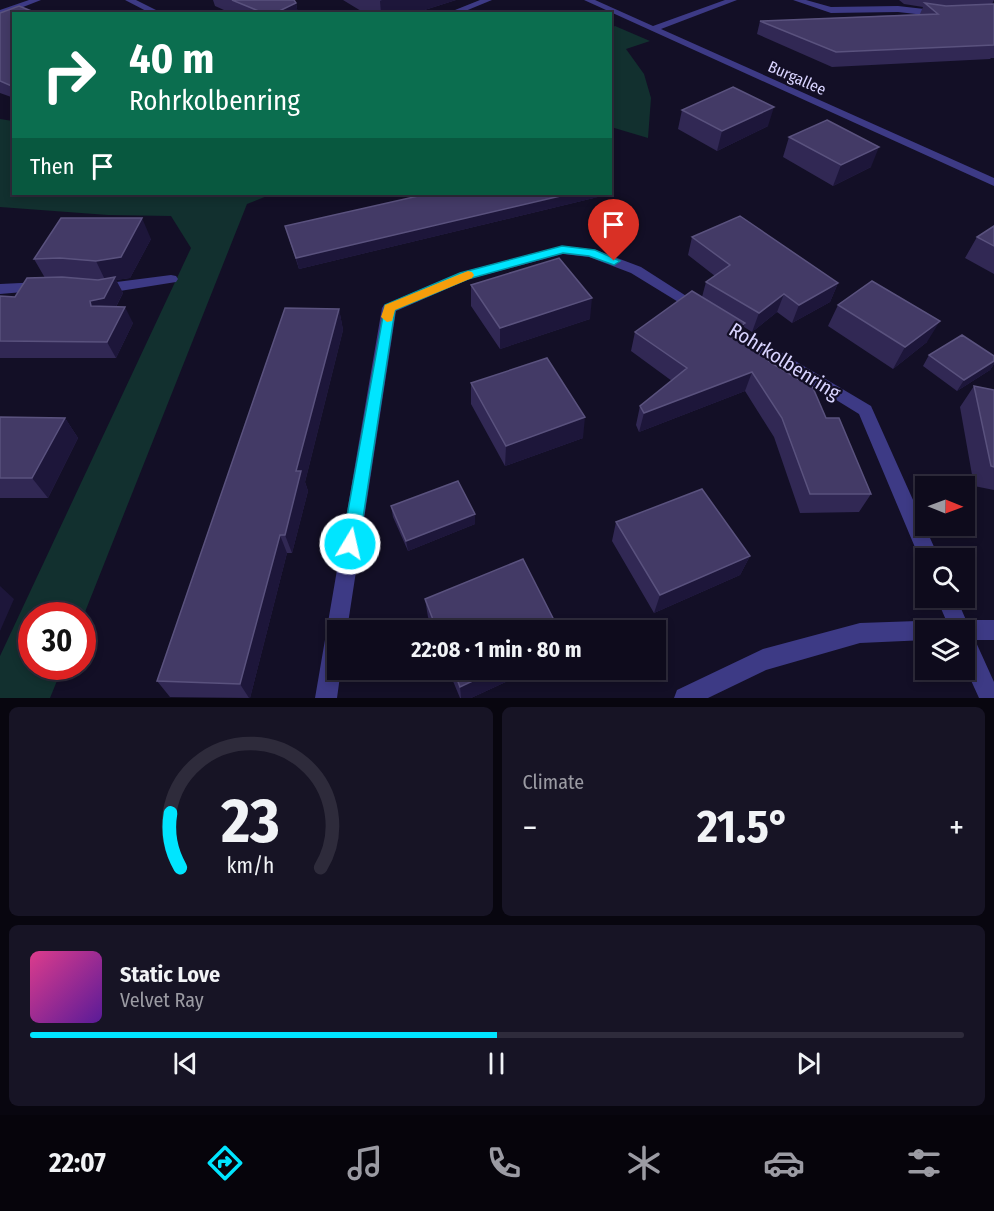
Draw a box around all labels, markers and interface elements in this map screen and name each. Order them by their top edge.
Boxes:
text: 40 m [129,34,214,84]
icon: right [30,36,108,114]
street label: Burgallee [765,57,829,99]
text: Rohrkolbenring [129,85,300,117]
icon: arrive [86,150,119,183]
text: Then [30,153,74,180]
pin [588,199,639,261]
icon: arrive [597,208,630,241]
street label: Rohrkolbenring [725,317,846,405]
north arrow [915,476,975,536]
map controls [915,476,975,680]
position arrow [318,512,382,576]
button: search [915,548,975,608]
speed limit sign: 30 [18,602,96,680]
button: layers [915,620,975,680]
text: 22:08 · 1 min · 80 m [411,636,582,663]
text: Climate [523,770,584,794]
text: 23 [221,784,280,859]
text: 21.5° [697,800,789,854]
text: − [523,808,537,848]
text: + [949,808,964,848]
text: km/h [227,854,275,880]
text: Static Love [120,961,220,988]
text: Velvet Ray [120,988,204,1012]
icon: previous [169,1047,202,1080]
icon: pause [480,1047,513,1080]
icon: next [792,1047,825,1080]
icon: directions [204,1142,246,1184]
icon: music [344,1142,386,1184]
icon: phone [483,1142,525,1184]
icon: climate [623,1142,665,1184]
icon: car [763,1142,805,1184]
icon: filters [903,1142,945,1184]
text: 22:07 [49,1147,106,1179]

